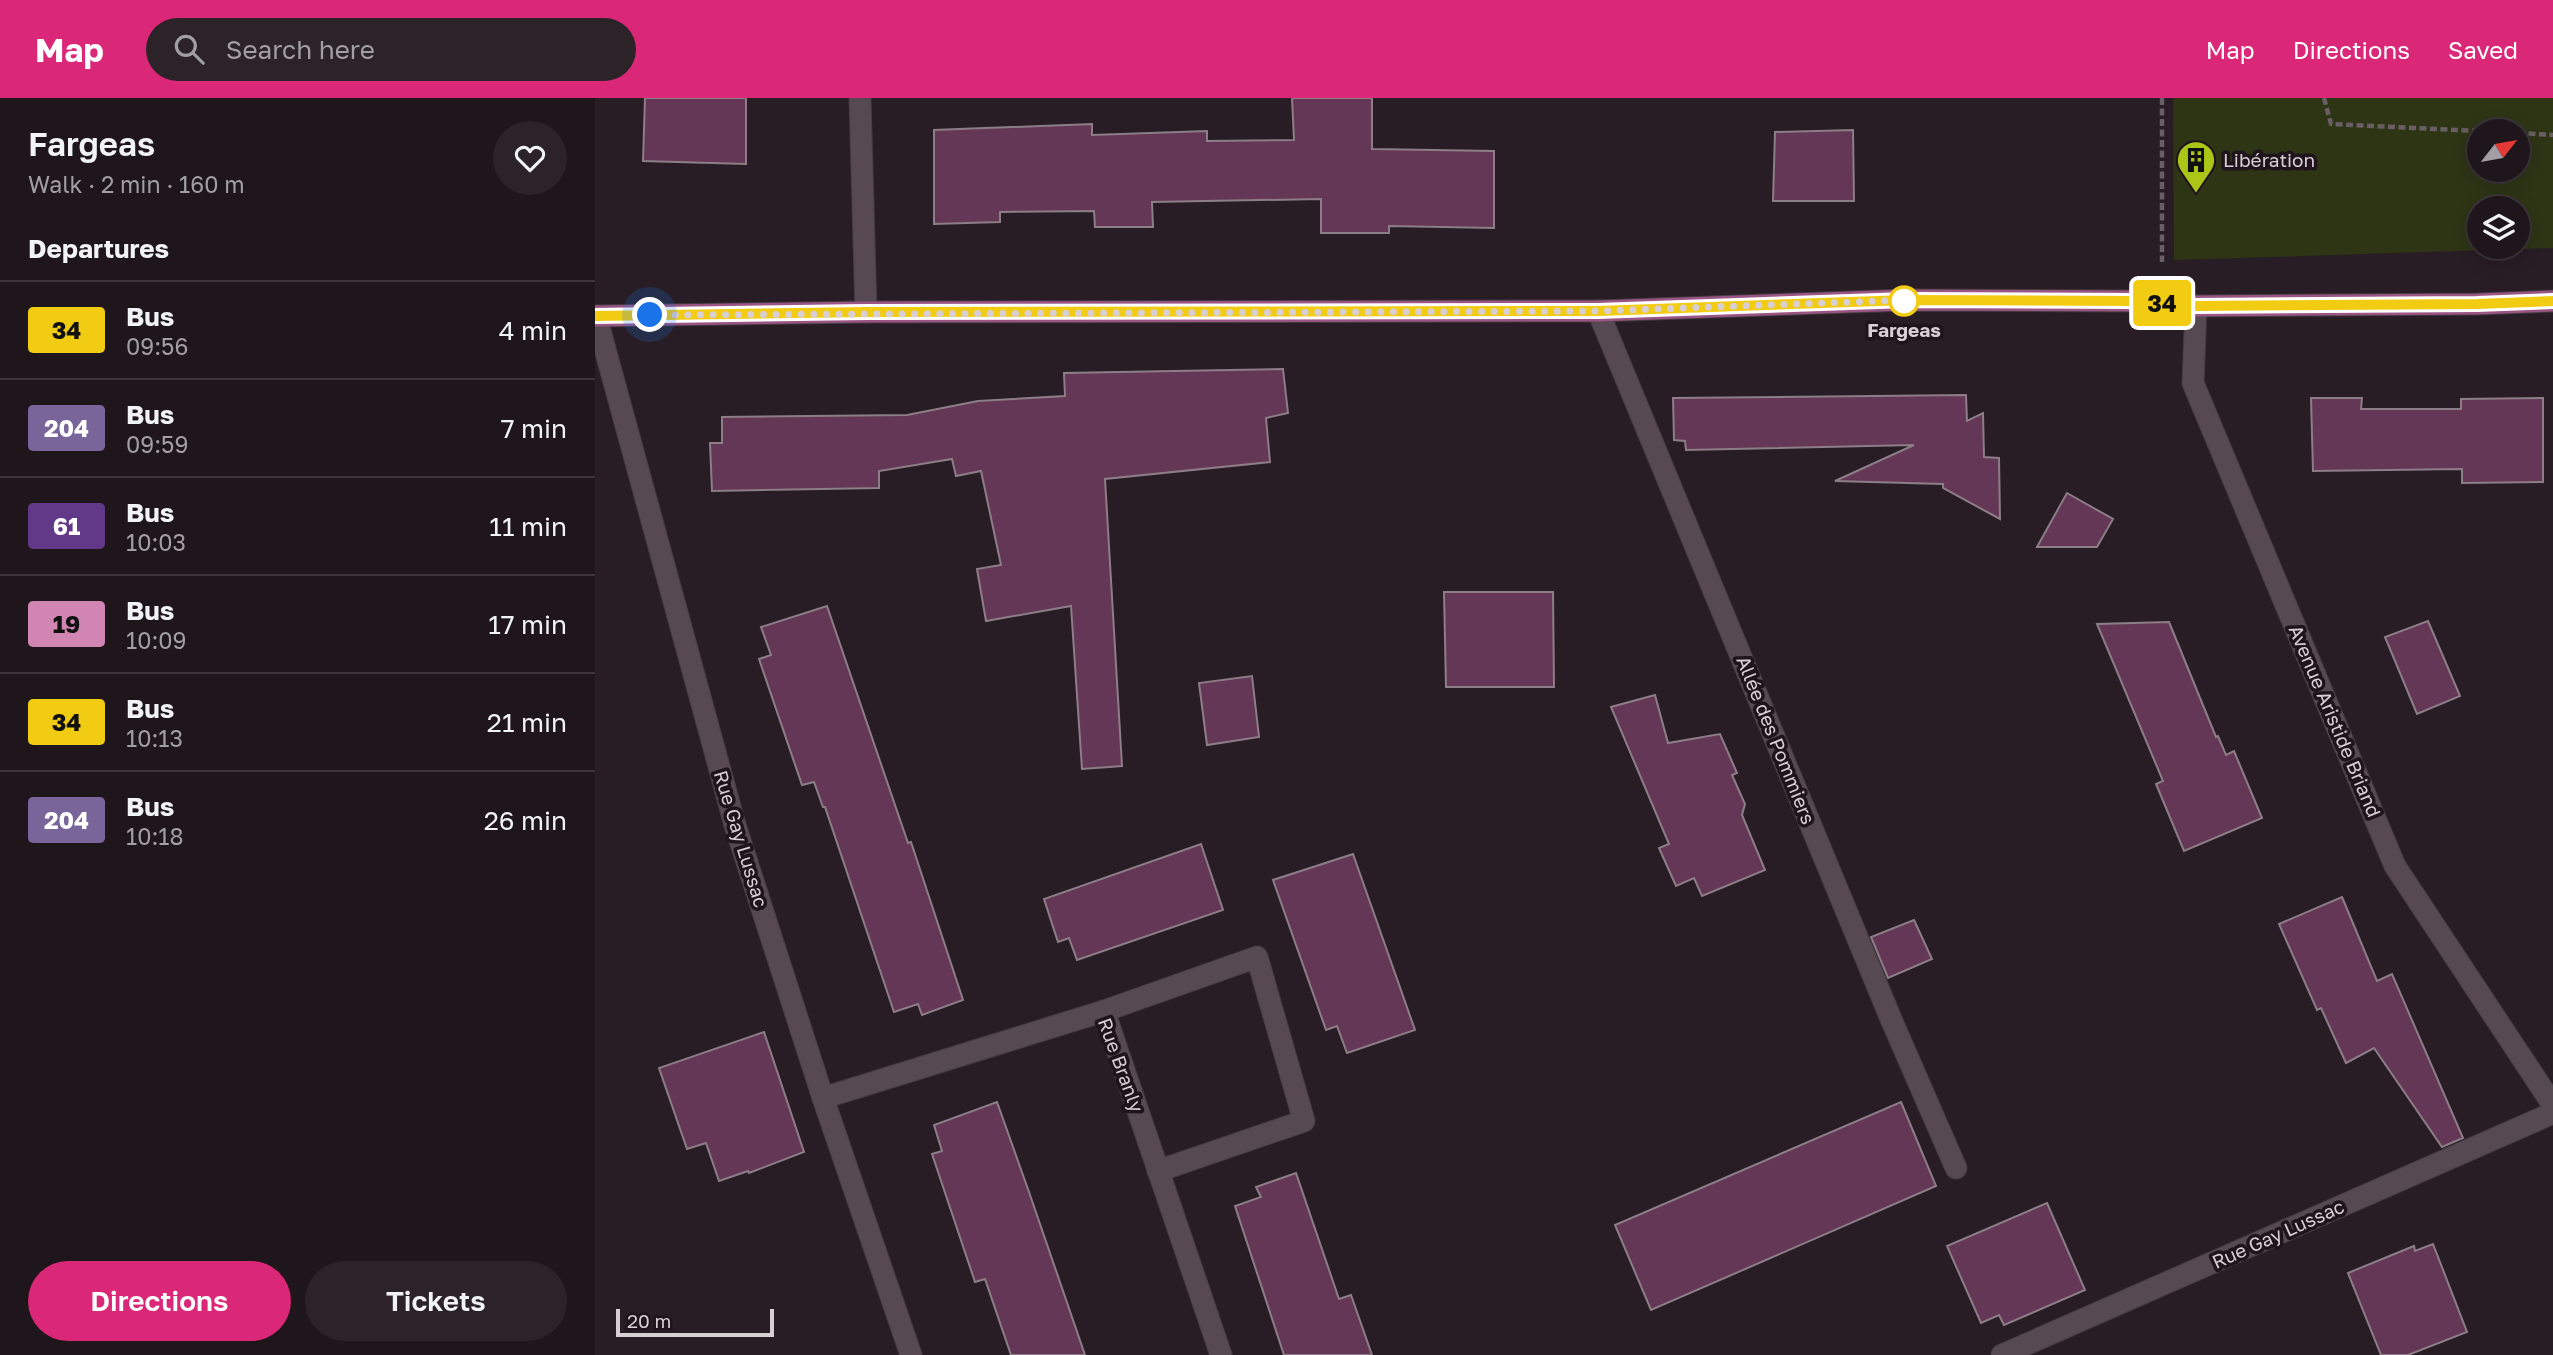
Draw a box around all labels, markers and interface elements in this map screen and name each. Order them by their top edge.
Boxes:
search box [146,18,636,81]
text: Map [35,30,104,69]
icon: search [170,30,208,68]
text: Search here [226,34,375,65]
text: Map [2206,35,2255,64]
text: Directions [2293,35,2410,64]
text: Saved [2448,35,2518,64]
north arrow [2467,119,2531,182]
map controls [2467,119,2530,259]
button: heart [493,121,567,195]
text: Fargeas [28,124,155,163]
building icon: Libération [2175,139,2217,194]
place label: Libération [2223,148,2315,171]
text: Walk · 2 min · 160 m [28,170,245,198]
button: layers [2467,196,2530,259]
text: Departures [28,233,169,264]
line badge: 34 [2131,280,2193,326]
marker: Fargeas [1889,286,1919,316]
text: 34 [2147,288,2177,317]
your location [632,297,667,332]
text: Bus [126,301,174,332]
text: 34 [52,315,81,344]
text: 4 min [499,315,567,346]
place label: Fargeas [1867,318,1941,341]
text: 09:56 [126,332,188,360]
text: Bus [126,399,174,430]
text: 204 [44,413,89,442]
text: 7 min [501,413,567,444]
text: 09:59 [126,430,188,458]
text: Bus [126,497,174,528]
text: 61 [53,511,80,540]
text: 11 min [489,511,567,542]
text: 10:03 [126,528,186,556]
text: Bus [126,595,174,626]
text: 19 [53,609,80,638]
text: 17 min [488,609,567,640]
street label: Avenue Aristide Briand [2285,621,2386,820]
text: 10:09 [126,626,187,654]
street label: Allée des Pommiers [1732,652,1821,827]
text: Bus [126,693,174,724]
text: 34 [52,707,81,736]
text: 21 min [487,707,567,738]
text: 10:13 [126,724,183,752]
street label: Rue Gay Lussac [710,768,773,910]
text: Bus [126,791,174,822]
text: 204 [44,805,89,834]
text: 26 min [484,805,567,836]
text: 10:18 [126,822,184,850]
street label: Rue Branly [1094,1015,1149,1115]
street label: Rue Gay Lussac [2208,1194,2347,1273]
button: Directions [28,1261,291,1341]
button: Tickets [305,1261,567,1341]
scale bar [616,1306,773,1338]
text: 20 m [627,1309,671,1332]

